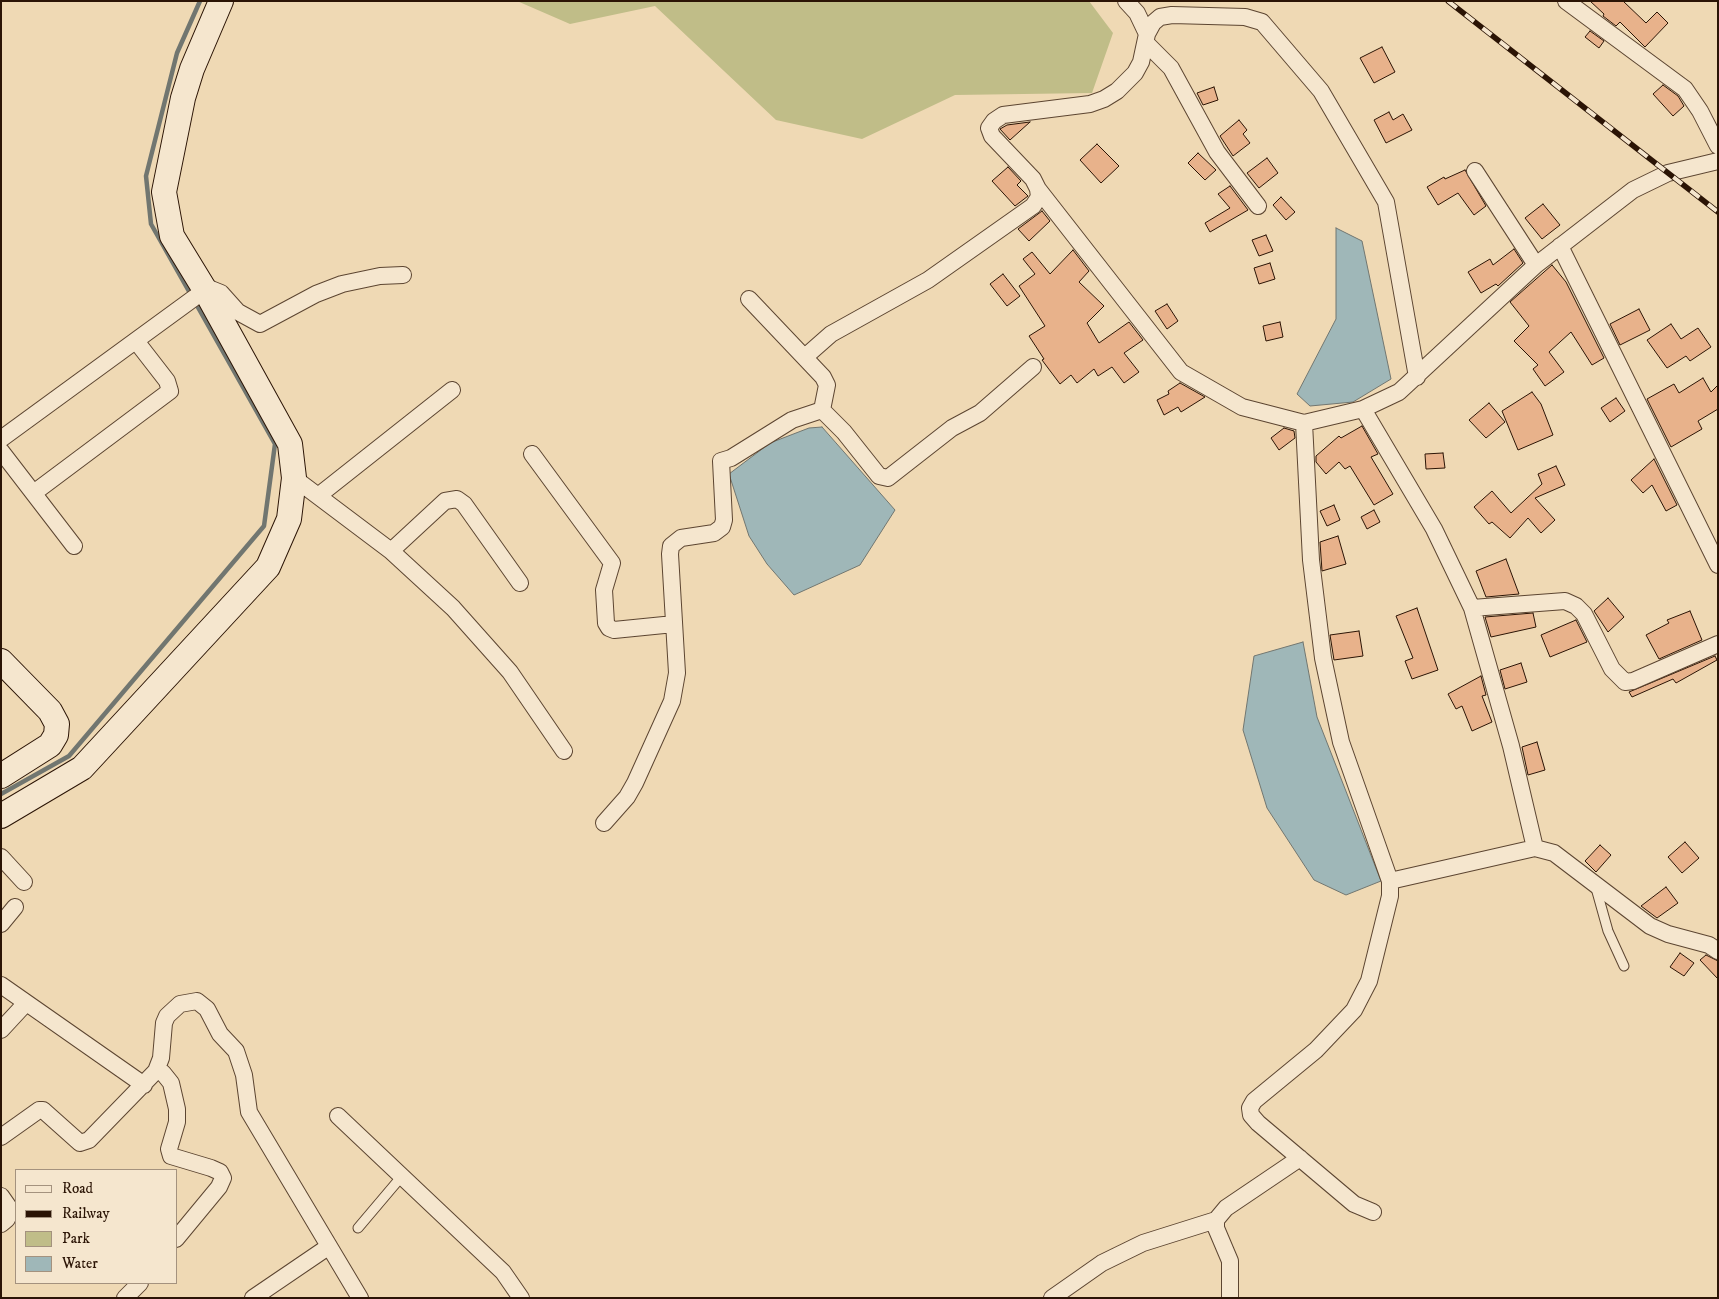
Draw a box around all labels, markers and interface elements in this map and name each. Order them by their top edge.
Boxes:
legend [15,1169,178,1284]
text: Road [62,1179,93,1198]
text: Railway [62,1204,110,1223]
text: Park [62,1229,90,1248]
text: Water [62,1254,98,1273]

